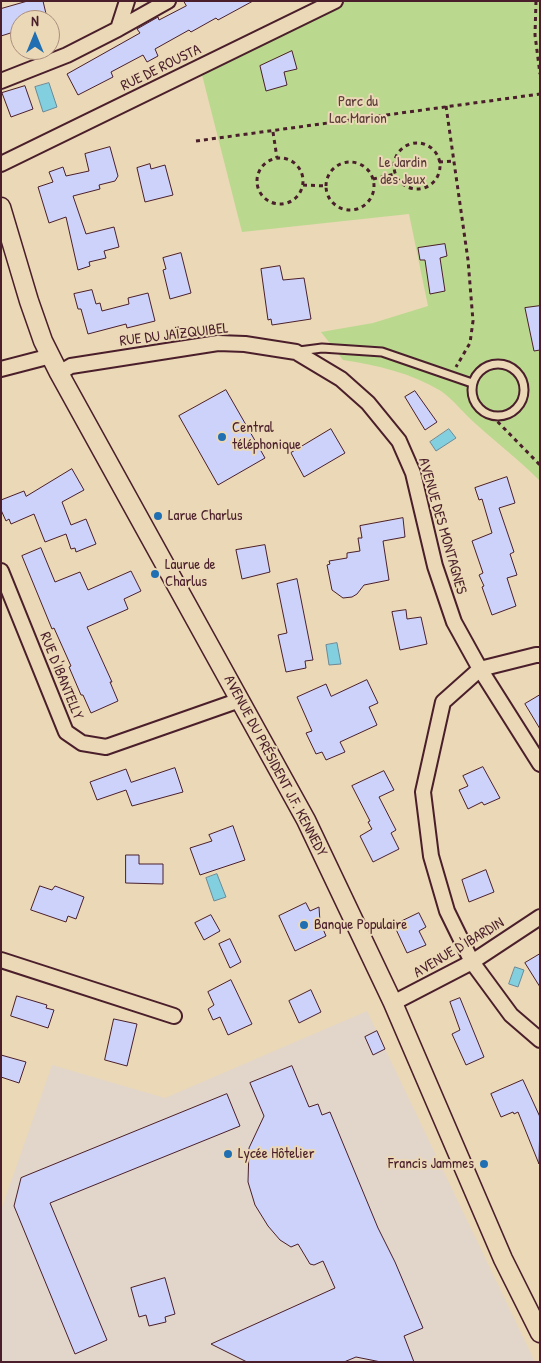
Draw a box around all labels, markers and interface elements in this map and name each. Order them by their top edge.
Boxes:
north arrow [10,10,60,60]
text: N [31,11,39,30]
street label: RUE DE ROUSTA [118,41,204,95]
park label: Parc du Lac Marion [329,93,387,128]
park label: Le Jardin des Jeux [379,154,427,189]
street label: RUE DU JAÏZQUIBEL [119,319,229,351]
place label: Central téléphonique [232,419,301,454]
marker: Central téléphonique [216,431,228,443]
street label: AVENUE DES MONTAGNES [414,456,470,596]
place label: Larue Charlus [168,507,243,525]
marker: Larue Charlus [152,510,164,522]
place label: Laurue de Charlus [165,556,215,591]
marker: Laurue de Charlus [149,568,161,580]
street label: RUE D'IBANTELLY [35,630,87,722]
street label: AVENUE DU PRÉSIDENT J.F. KENNEDY [219,672,331,860]
street label: AVENUE D'IBARDIN [411,914,507,982]
place label: Banque Populaire [314,916,407,934]
marker: Banque Populaire [298,919,310,931]
place label: Lycée Hôtelier [238,1145,314,1163]
marker: Lycée Hôtelier [222,1148,234,1160]
place label: Francis Jammes [388,1155,474,1173]
marker: Francis Jammes [478,1158,490,1170]

